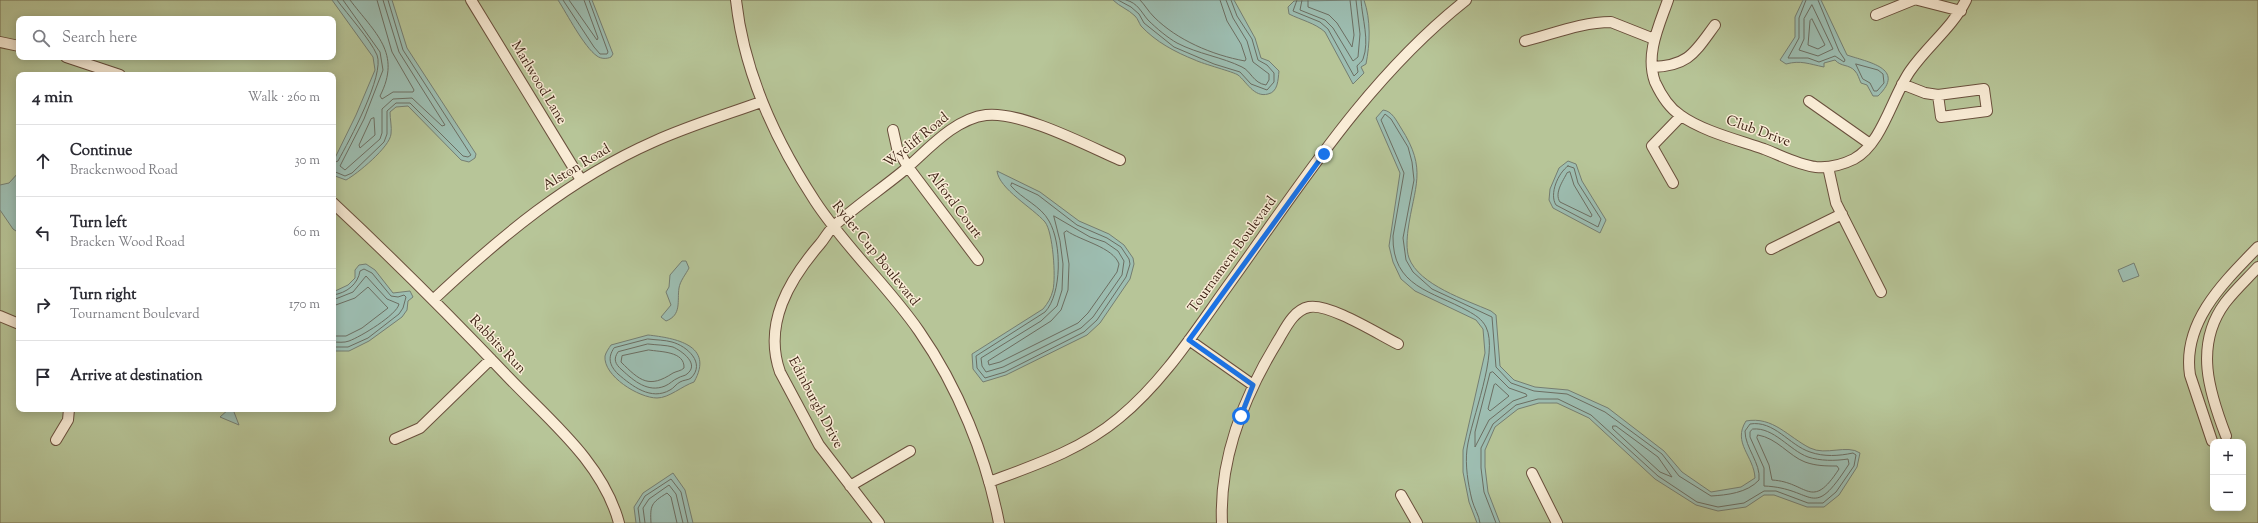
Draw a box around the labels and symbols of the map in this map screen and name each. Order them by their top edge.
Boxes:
street label: Marlwood Lane [505,38,571,128]
street label: Wycliff Road [880,108,954,173]
street label: Club Drive [1723,111,1793,153]
street label: Alston Road [539,140,615,196]
route end [1315,145,1333,163]
street label: Alford Court [922,167,986,243]
street label: Tournament Boulevard [1184,193,1282,317]
street label: Ryder Cup Boulevard [826,197,924,311]
street label: Rabbits Run [464,311,530,379]
street label: Edinburgh Drive [782,354,848,452]
route start [1232,407,1250,425]

